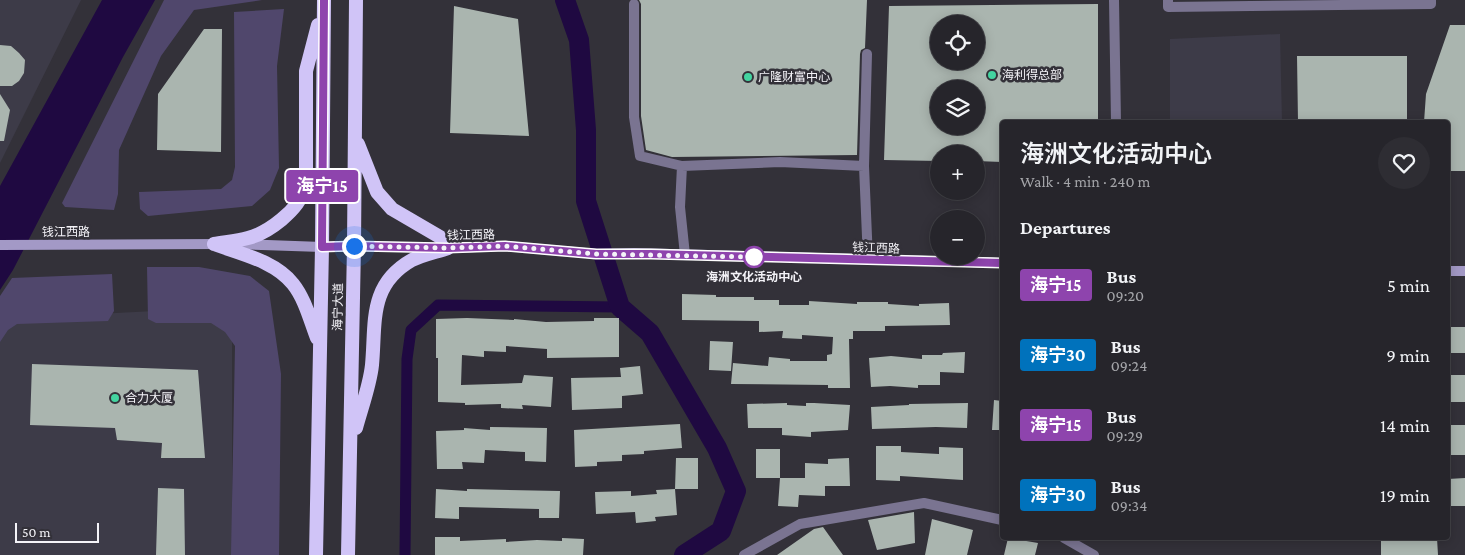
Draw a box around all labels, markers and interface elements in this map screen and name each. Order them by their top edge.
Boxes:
map controls [930,15,985,265]
button: locate [930,15,985,70]
place label: 海利得总部 [1002,68,1062,82]
marker: 海利得总部 [986,69,998,81]
place label: 广隆财富中心 [758,70,830,84]
marker: 广隆财富中心 [742,71,754,83]
button: layers [930,80,985,135]
button: heart [1378,137,1430,189]
text: 海洲文化活动中心 [1020,140,1212,167]
button: + [930,145,985,200]
line badge: 海宁15 [287,170,357,202]
text: Walk · 4 min · 240 m [1020,173,1150,190]
text: 海宁15 [296,176,348,196]
button: − [930,210,985,265]
text: Departures [1020,217,1111,238]
street label: 钱江西路 [42,225,90,239]
street label: 钱江西路 [447,228,495,242]
your location [342,234,367,259]
street label: 钱江西路 [852,240,900,256]
marker: 海洲文化活动中心 [743,246,765,268]
text: Bus [1107,266,1136,287]
place label: 海洲文化活动中心 [706,270,802,284]
text: 海宁15 [1030,275,1082,295]
text: 5 min [1387,275,1430,296]
street label: 海宁大道 [331,283,345,331]
text: 09:20 [1107,287,1144,304]
text: Bus [1111,336,1140,357]
text: 海宁30 [1030,345,1086,365]
text: 9 min [1386,345,1430,366]
text: 09:24 [1111,357,1147,374]
place label: 合力大厦 [125,391,173,405]
marker: 合力大厦 [109,392,121,404]
text: Bus [1107,406,1136,427]
text: 海宁15 [1030,415,1082,435]
text: 14 min [1380,415,1430,436]
text: 09:29 [1107,427,1143,444]
text: Bus [1111,476,1140,497]
text: 海宁30 [1030,485,1086,505]
text: 19 min [1380,485,1430,506]
text: 09:34 [1111,497,1147,514]
scale bar [15,520,99,543]
text: 50 m [22,524,50,540]

